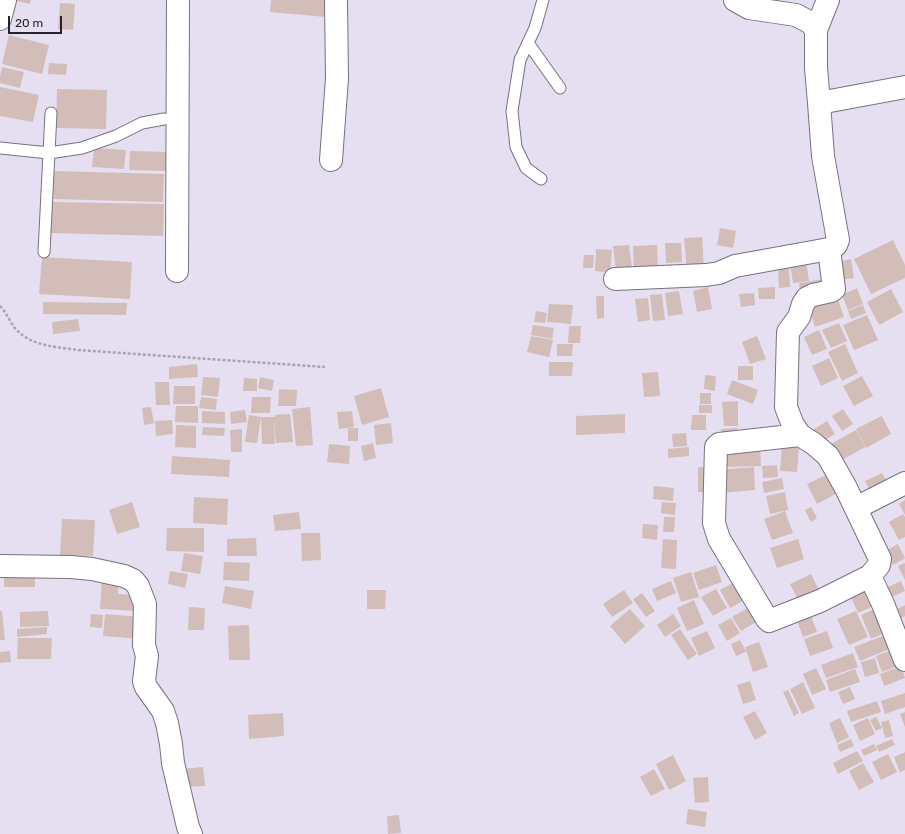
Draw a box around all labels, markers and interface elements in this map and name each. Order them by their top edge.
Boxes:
scale bar [10,8,64,34]
text: 20 m [15,16,43,30]

